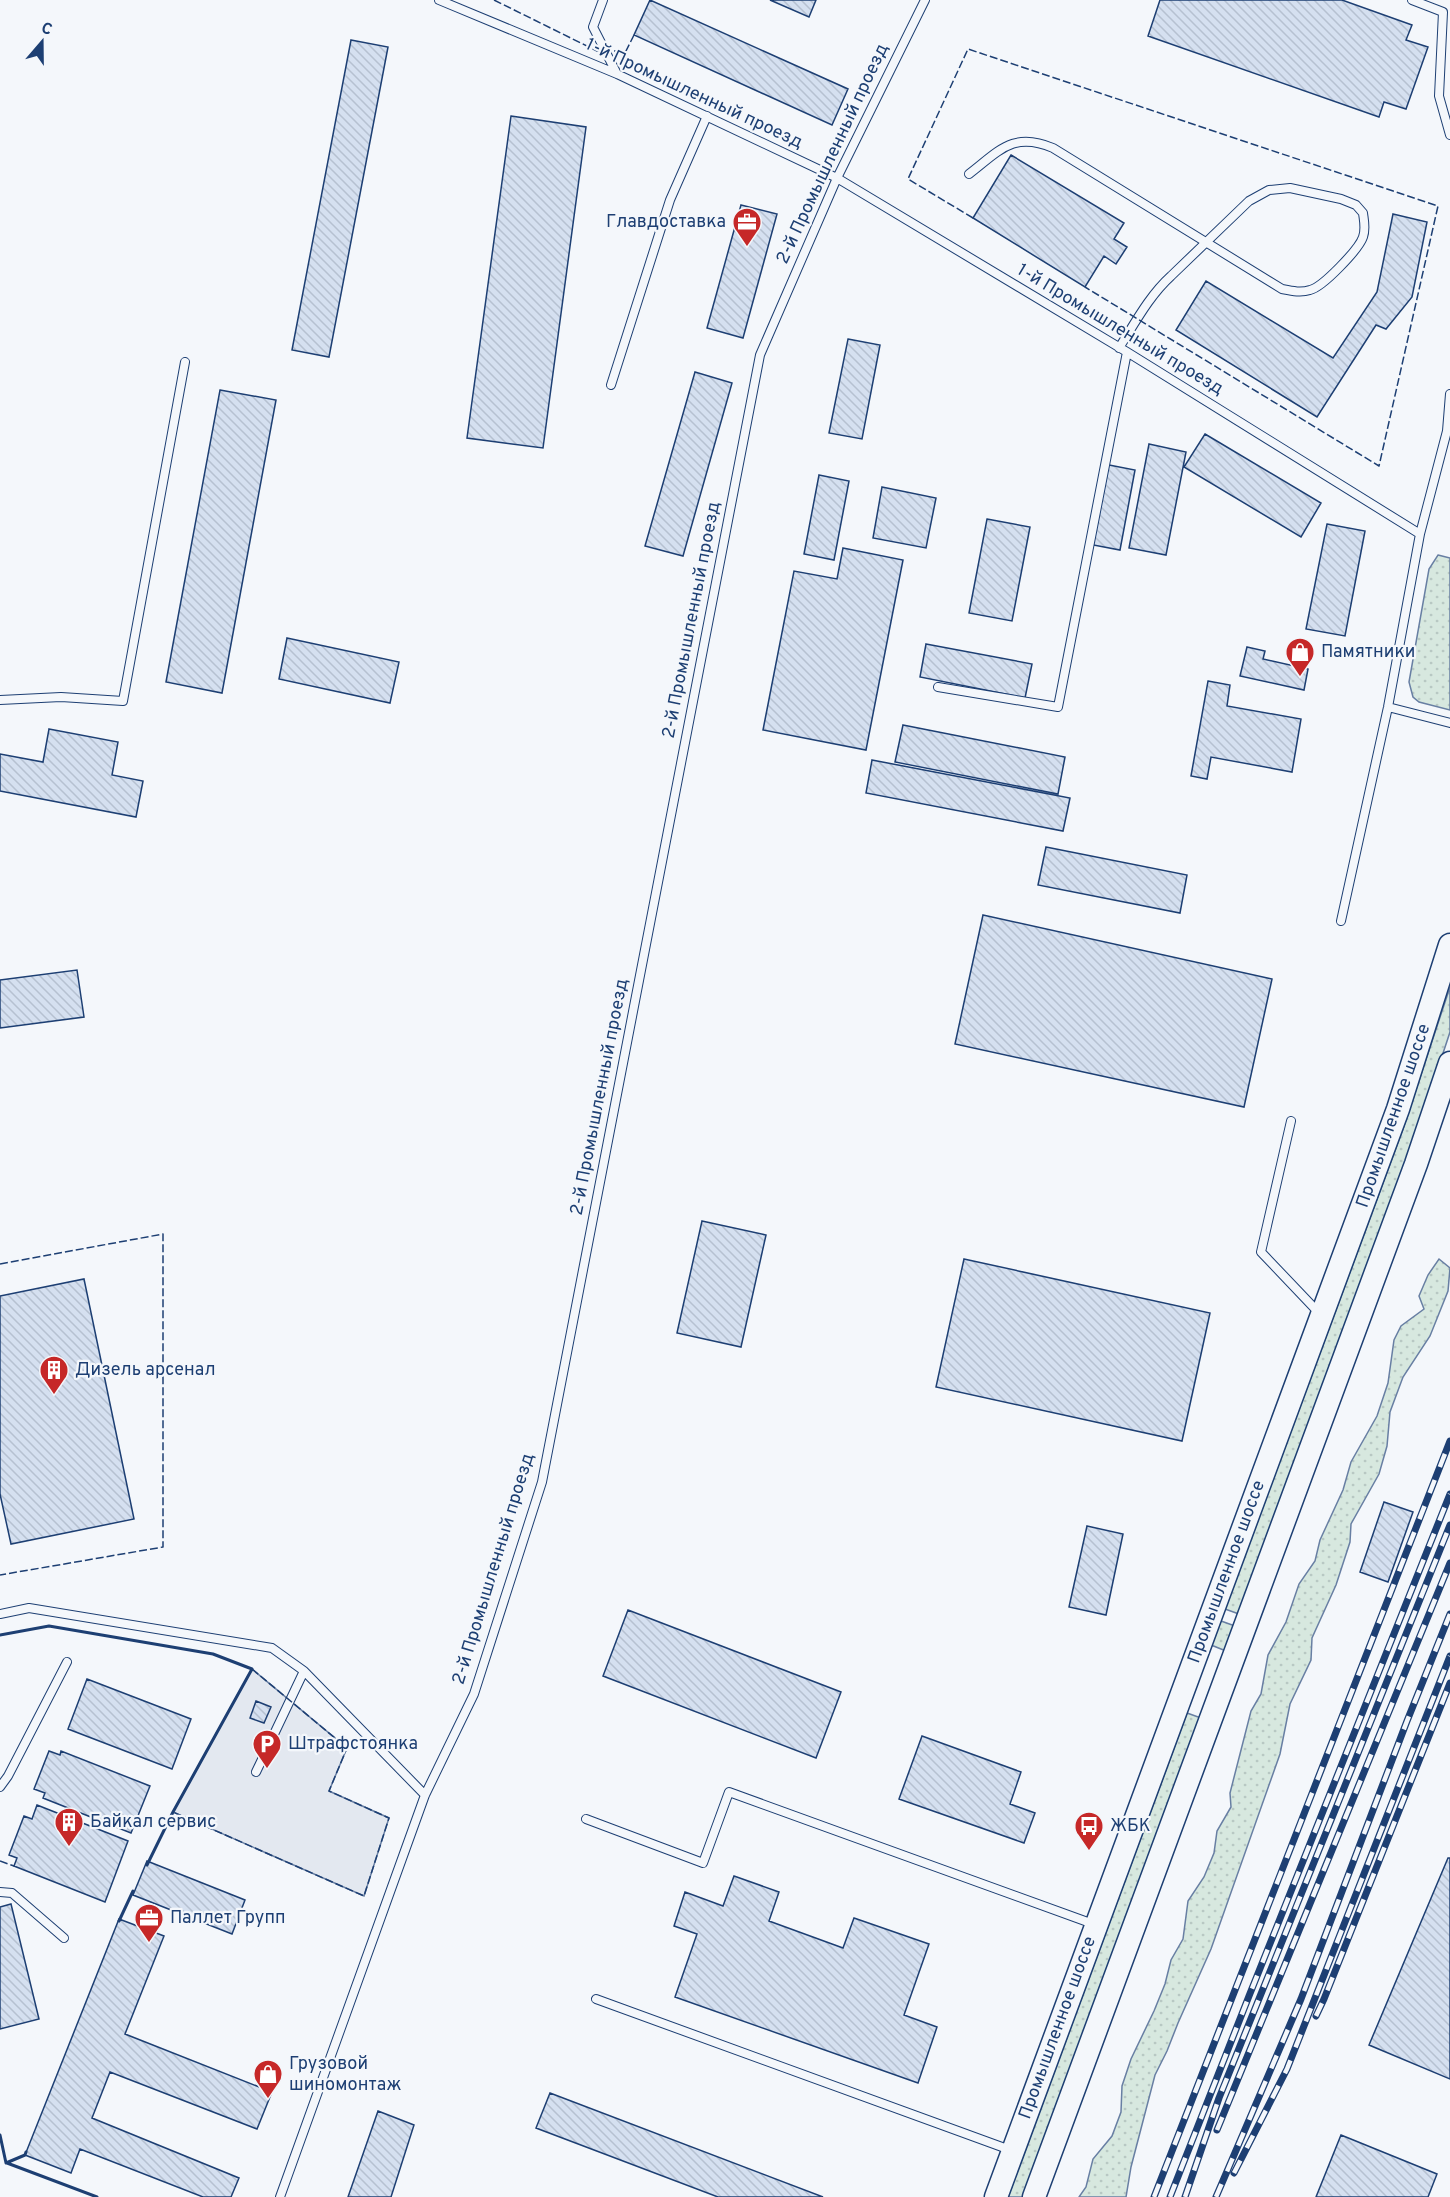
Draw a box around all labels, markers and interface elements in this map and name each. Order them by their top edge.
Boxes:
north arrow [12,12,72,72]
text: С [38,19,55,41]
street label: 1-й Промышленный проезд [582,33,806,155]
street label: 2-й Промышленный проезд [772,40,894,268]
office icon: Главдоставка [731,206,763,248]
place label: Главдоставка [606,211,726,234]
street label: 1-й Промышленный проезд [1012,259,1228,401]
street label: 2-й Промышленный проезд [658,500,726,740]
shop icon: Памятники [1284,636,1316,678]
place label: Памятники [1321,641,1415,664]
street label: 2-й Промышленный проезд [566,977,634,1217]
street label: Промышленное шоссе [1352,1021,1436,1211]
building icon: Дизель арсенал [38,1354,70,1396]
place label: Дизель арсенал [75,1359,215,1382]
street label: 2-й Промышленный проезд [448,1451,540,1687]
street label: Промышленное шоссе [1183,1477,1271,1667]
parking icon: Штрафстоянка [251,1728,283,1770]
place label: Штрафстоянка [288,1733,418,1756]
building icon: Байкал сервис [53,1806,85,1848]
bus stop icon: ЖБК [1073,1810,1105,1852]
place label: Байкал сервис [90,1811,216,1834]
place label: ЖБК [1110,1815,1151,1838]
office icon: Паллет Групп [133,1902,165,1944]
place label: Паллет Групп [170,1907,286,1930]
street label: Промышленное шоссе [1014,1933,1102,2123]
place label: Грузовой шиномонтаж [289,2053,402,2097]
shop icon: Грузовой шиномонтаж [252,2058,284,2100]

